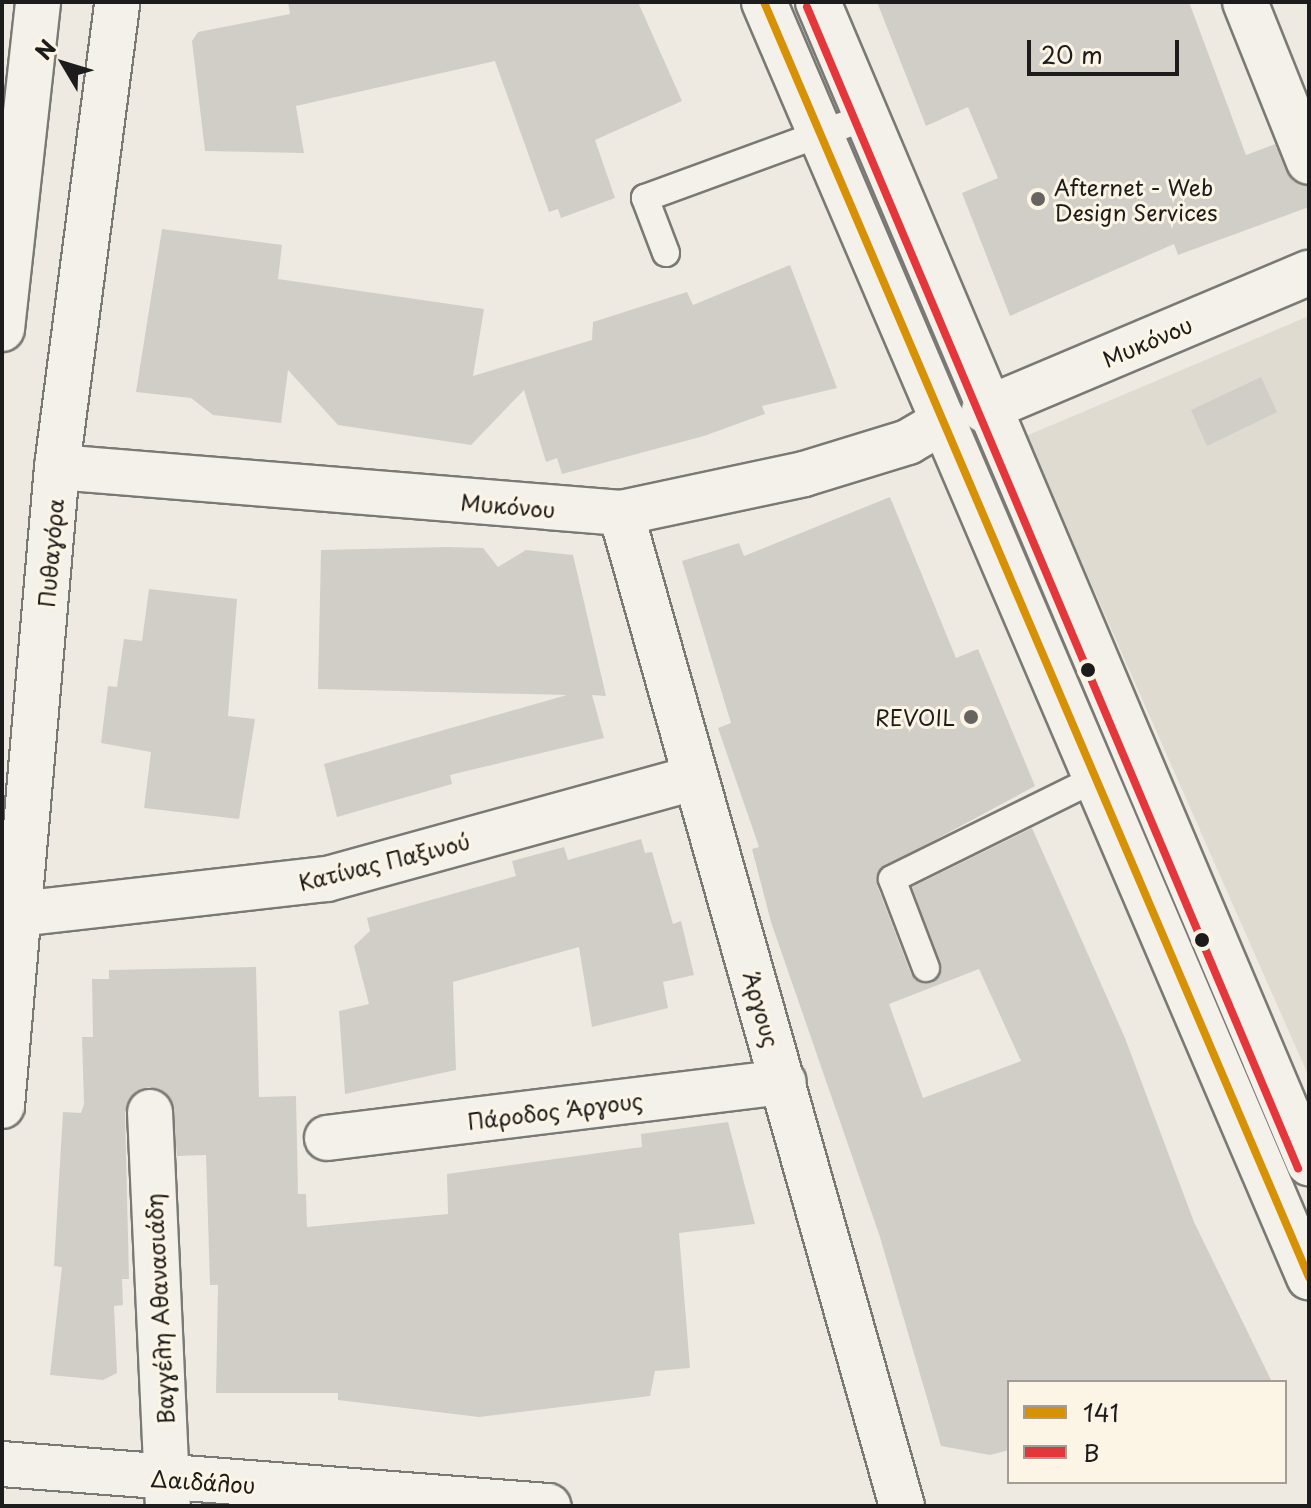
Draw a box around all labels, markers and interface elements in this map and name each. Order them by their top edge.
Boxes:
north arrow [24,24,104,104]
scale bar [1031,24,1183,74]
text: N [26,32,63,66]
text: 20 m [1041,36,1103,72]
place label: Afternet - Web Design Services [1054,173,1217,224]
marker: Afternet - Web Design Services [1029,190,1047,208]
street label: Μυκόνου [1098,310,1196,372]
street label: Μυκόνου [460,488,556,522]
street label: Πυθαγόρα [32,498,68,608]
unlabelled marker [1080,662,1096,678]
place label: REVOIL [875,704,955,730]
marker: REVOIL [962,708,980,726]
street label: Κατίνας Παξινού [295,827,473,895]
unlabelled marker [1194,932,1210,948]
street label: Άργους [739,968,785,1050]
street label: Πάροδος Άργους [465,1086,645,1134]
street label: Βαγγέλη Αθανασιάδη [140,1193,178,1425]
legend [1007,1380,1287,1484]
text: 141 [1083,1394,1119,1430]
text: Β [1083,1434,1099,1470]
street label: Δαιδάλου [150,1464,256,1498]

